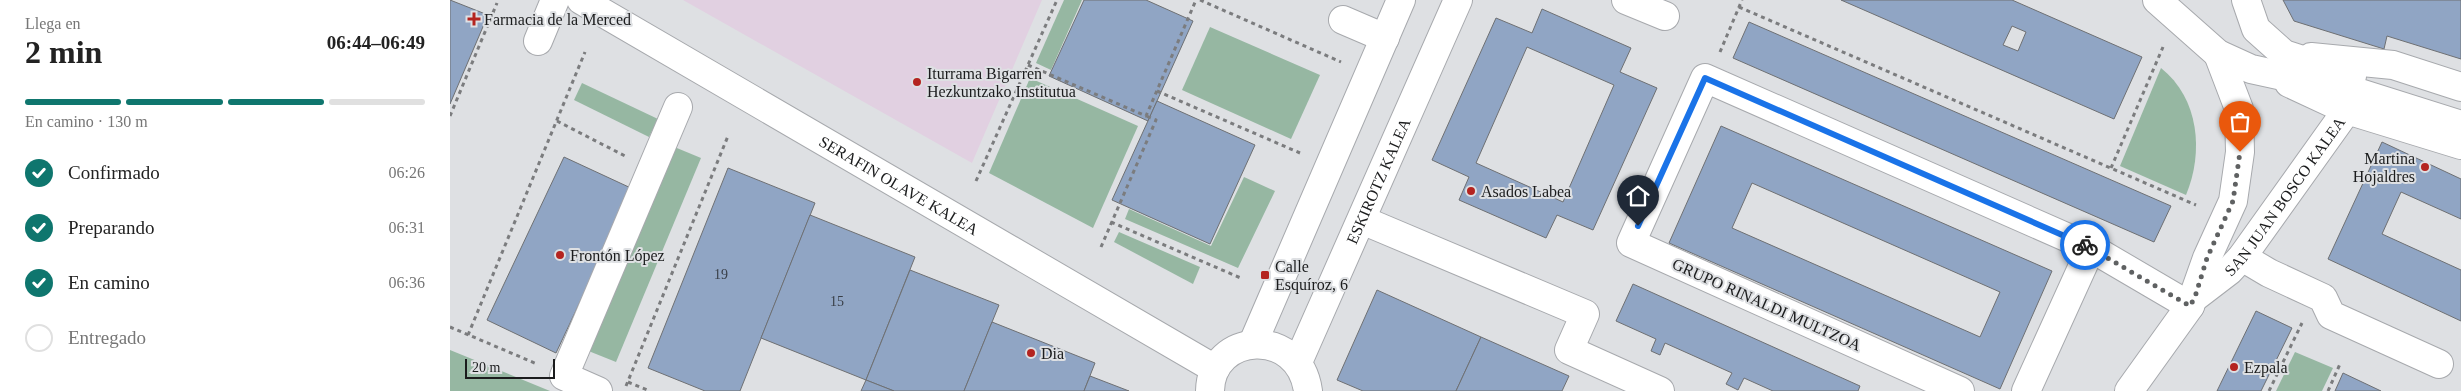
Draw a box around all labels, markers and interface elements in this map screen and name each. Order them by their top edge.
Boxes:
place label: Farmacia de la Merced [484,11,631,28]
marker: Farmacia de la Merced [468,13,480,25]
text: Llega en [25,15,81,32]
text: 06:44–06:49 [327,32,425,53]
text: 2 min [25,34,102,70]
place label: Iturrama Bigarren Hezkuntzako Institutua [927,65,1076,100]
marker: Iturrama Bigarren Hezkuntzako Institutua [911,76,923,88]
pin [2219,101,2261,152]
icon: bag [2226,108,2254,136]
text: En camino · 130 m [25,113,148,130]
street label: SAN JUAN BOSCO KALEA [2221,113,2349,279]
street label: ESKIROTZ KALEA [1343,115,1414,247]
street label: SERAFIN OLAVE KALEA [816,133,982,239]
place label: Martina Hojaldres [2353,150,2415,186]
icon: check [25,159,53,187]
marker: Martina Hojaldres [2419,161,2431,173]
text: Confirmado [68,162,160,183]
text: 06:26 [389,164,425,181]
pin [1617,175,1659,226]
icon: home [1624,182,1652,210]
place label: Asados Labea [1481,183,1571,200]
marker: Asados Labea [1465,185,1477,197]
icon: check [25,214,53,242]
text: Preparando [68,217,155,238]
text: 06:31 [389,219,425,236]
courier [2060,220,2110,270]
icon: bike [2071,231,2099,259]
place label: Frontón López [570,247,665,265]
marker: Frontón López [554,249,566,261]
street label: GRUPO RINALDI MULTZOA [1670,255,1864,354]
place label: Calle Esquíroz, 6 [1275,258,1348,294]
house number: 19 [714,267,728,282]
icon: check [25,269,53,297]
marker: Calle Esquíroz, 6 [1259,269,1271,281]
text: En camino [68,272,150,293]
text: 06:36 [389,274,425,291]
house number: 15 [830,294,844,309]
text: Entregado [68,327,146,348]
place label: Dia [1041,345,1064,362]
marker: Dia [1025,347,1037,359]
scale bar [465,356,555,379]
place label: Ezpala [2244,359,2288,377]
text: 20 m [472,360,500,375]
marker: Ezpala [2228,361,2240,373]

